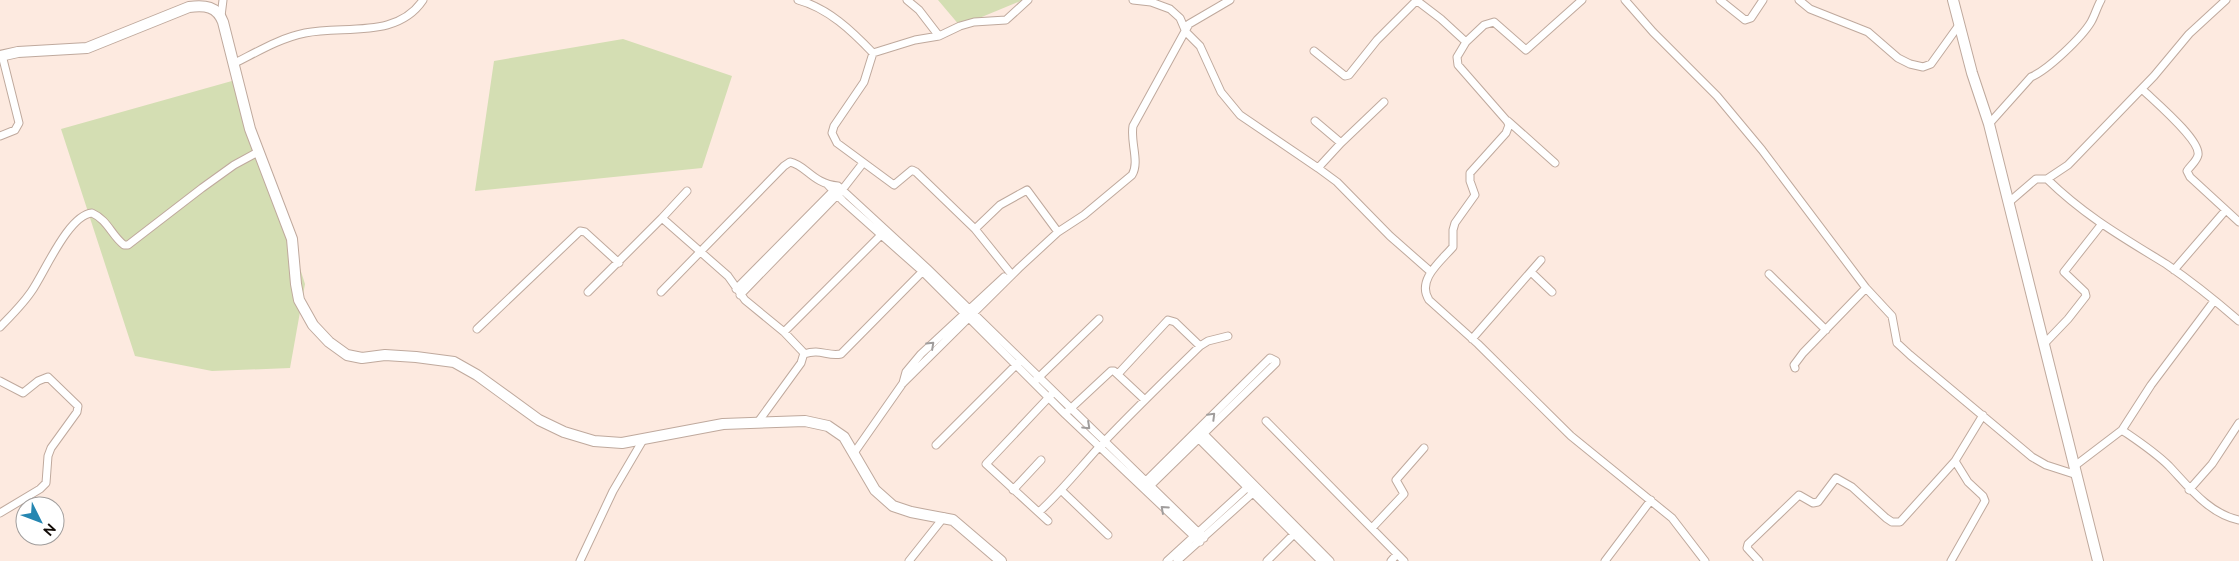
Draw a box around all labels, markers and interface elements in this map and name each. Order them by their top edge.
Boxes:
one-way arrow [926,342,935,351]
one-way arrow [1206,413,1215,422]
one-way arrow [1082,420,1091,429]
north arrow [15,496,65,546]
one-way arrow [1160,506,1169,515]
text: N [40,520,59,539]

